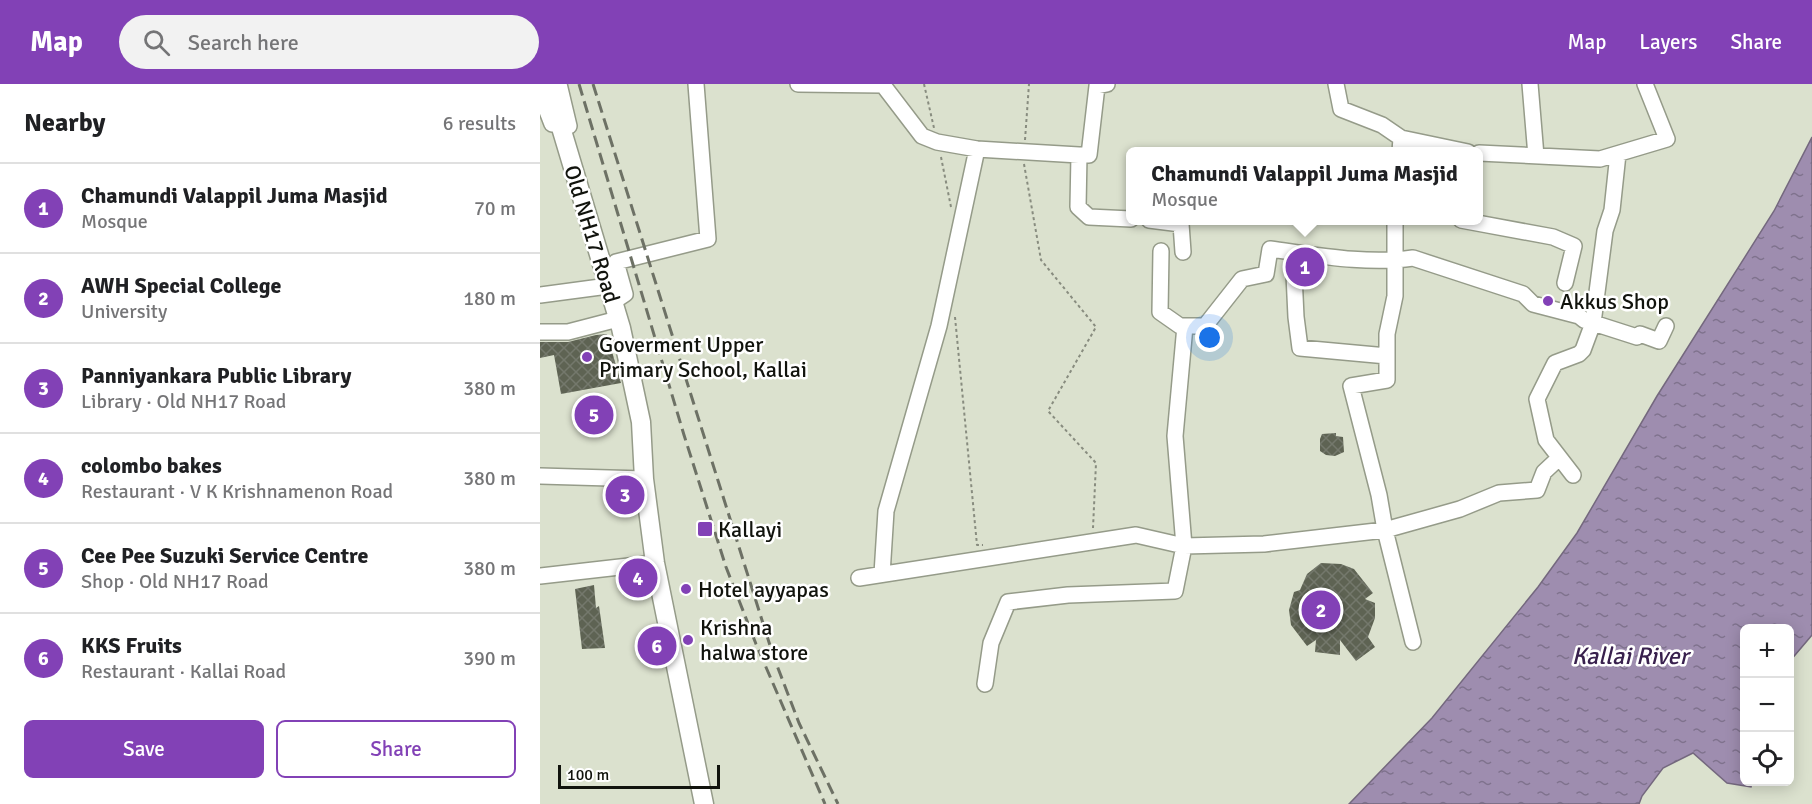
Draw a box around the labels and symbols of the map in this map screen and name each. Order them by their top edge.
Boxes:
street label: Old NH17 Road [558,162,626,306]
pin: 1 [1286,244,1324,290]
place label: Akkus Shop [1560,288,1669,315]
marker: Akkus Shop [1541,294,1555,308]
your location [1195,323,1224,352]
place label: Goverment Upper Primary School, Kallai [599,331,807,383]
marker: Goverment Upper Primary School, Kallai [580,350,594,364]
pin: 5 [574,392,614,438]
pin: 3 [606,472,644,518]
place label: Kallayi [718,516,782,543]
marker: Kallayi [696,520,714,538]
pin: 4 [618,556,658,600]
place label: Hotel ayyapas [698,576,829,603]
marker: Hotel ayyapas [679,582,693,596]
pin: 2 [1302,588,1340,632]
place label: Krishna halwa store [700,614,808,666]
pin: 6 [638,624,676,668]
marker: Krishna halwa store [681,633,695,647]
water label: Kallai River [1572,641,1691,671]
scale bar [558,762,720,790]

